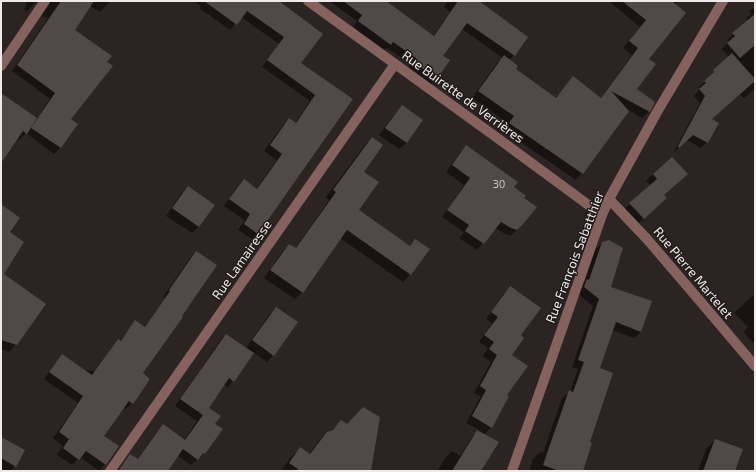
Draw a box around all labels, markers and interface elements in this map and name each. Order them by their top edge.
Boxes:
street label: Rue Buirette de Verrières [399,48,527,146]
house number: 30 [493,177,505,191]
street label: Rue François Sabatthier [543,189,607,325]
street label: Rue Lamairesse [209,217,275,303]
street label: Rue Pierre Martelet [650,224,736,322]

